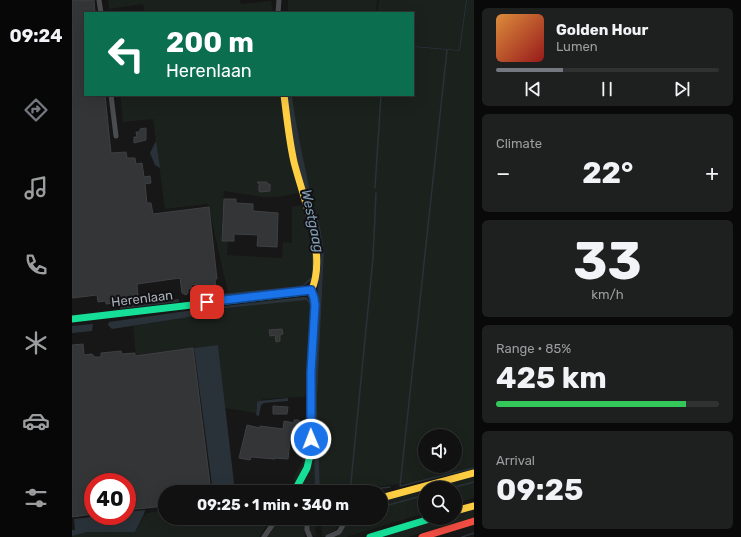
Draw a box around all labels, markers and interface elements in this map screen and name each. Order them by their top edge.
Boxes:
text: Golden Hour [556,21,648,39]
text: 09:24 [10,25,62,47]
text: 200 m [166,26,254,59]
icon: left [100,28,152,80]
text: Lumen [556,39,598,54]
text: Herenlaan [166,60,252,82]
icon: previous [522,78,544,100]
icon: pause [596,78,618,100]
icon: next [671,78,693,100]
icon: directions [22,96,50,124]
text: Climate [496,136,542,151]
text: 22° [582,155,633,191]
text: − [496,160,510,187]
text: + [705,160,719,187]
icon: music [22,174,50,202]
water label: Westgaag [298,188,328,254]
text: 33 [573,230,642,292]
icon: phone [22,251,50,279]
pin [190,285,224,319]
street label: Herenlaan [110,287,174,310]
text: km/h [591,287,624,302]
icon: arrive [196,291,218,313]
icon: climate [22,329,50,357]
text: Range · 85% [496,341,571,356]
text: 425 km [496,360,607,396]
icon: car [22,407,50,435]
position arrow [290,418,332,460]
map controls [418,429,462,525]
button: sound [418,429,462,473]
text: Arrival [496,453,535,468]
text: 09:25 [496,472,583,508]
speed limit sign: 40 [84,473,136,525]
button: search [418,481,462,525]
icon: filters [22,484,50,512]
text: 09:25 · 1 min · 340 m [197,496,349,514]

